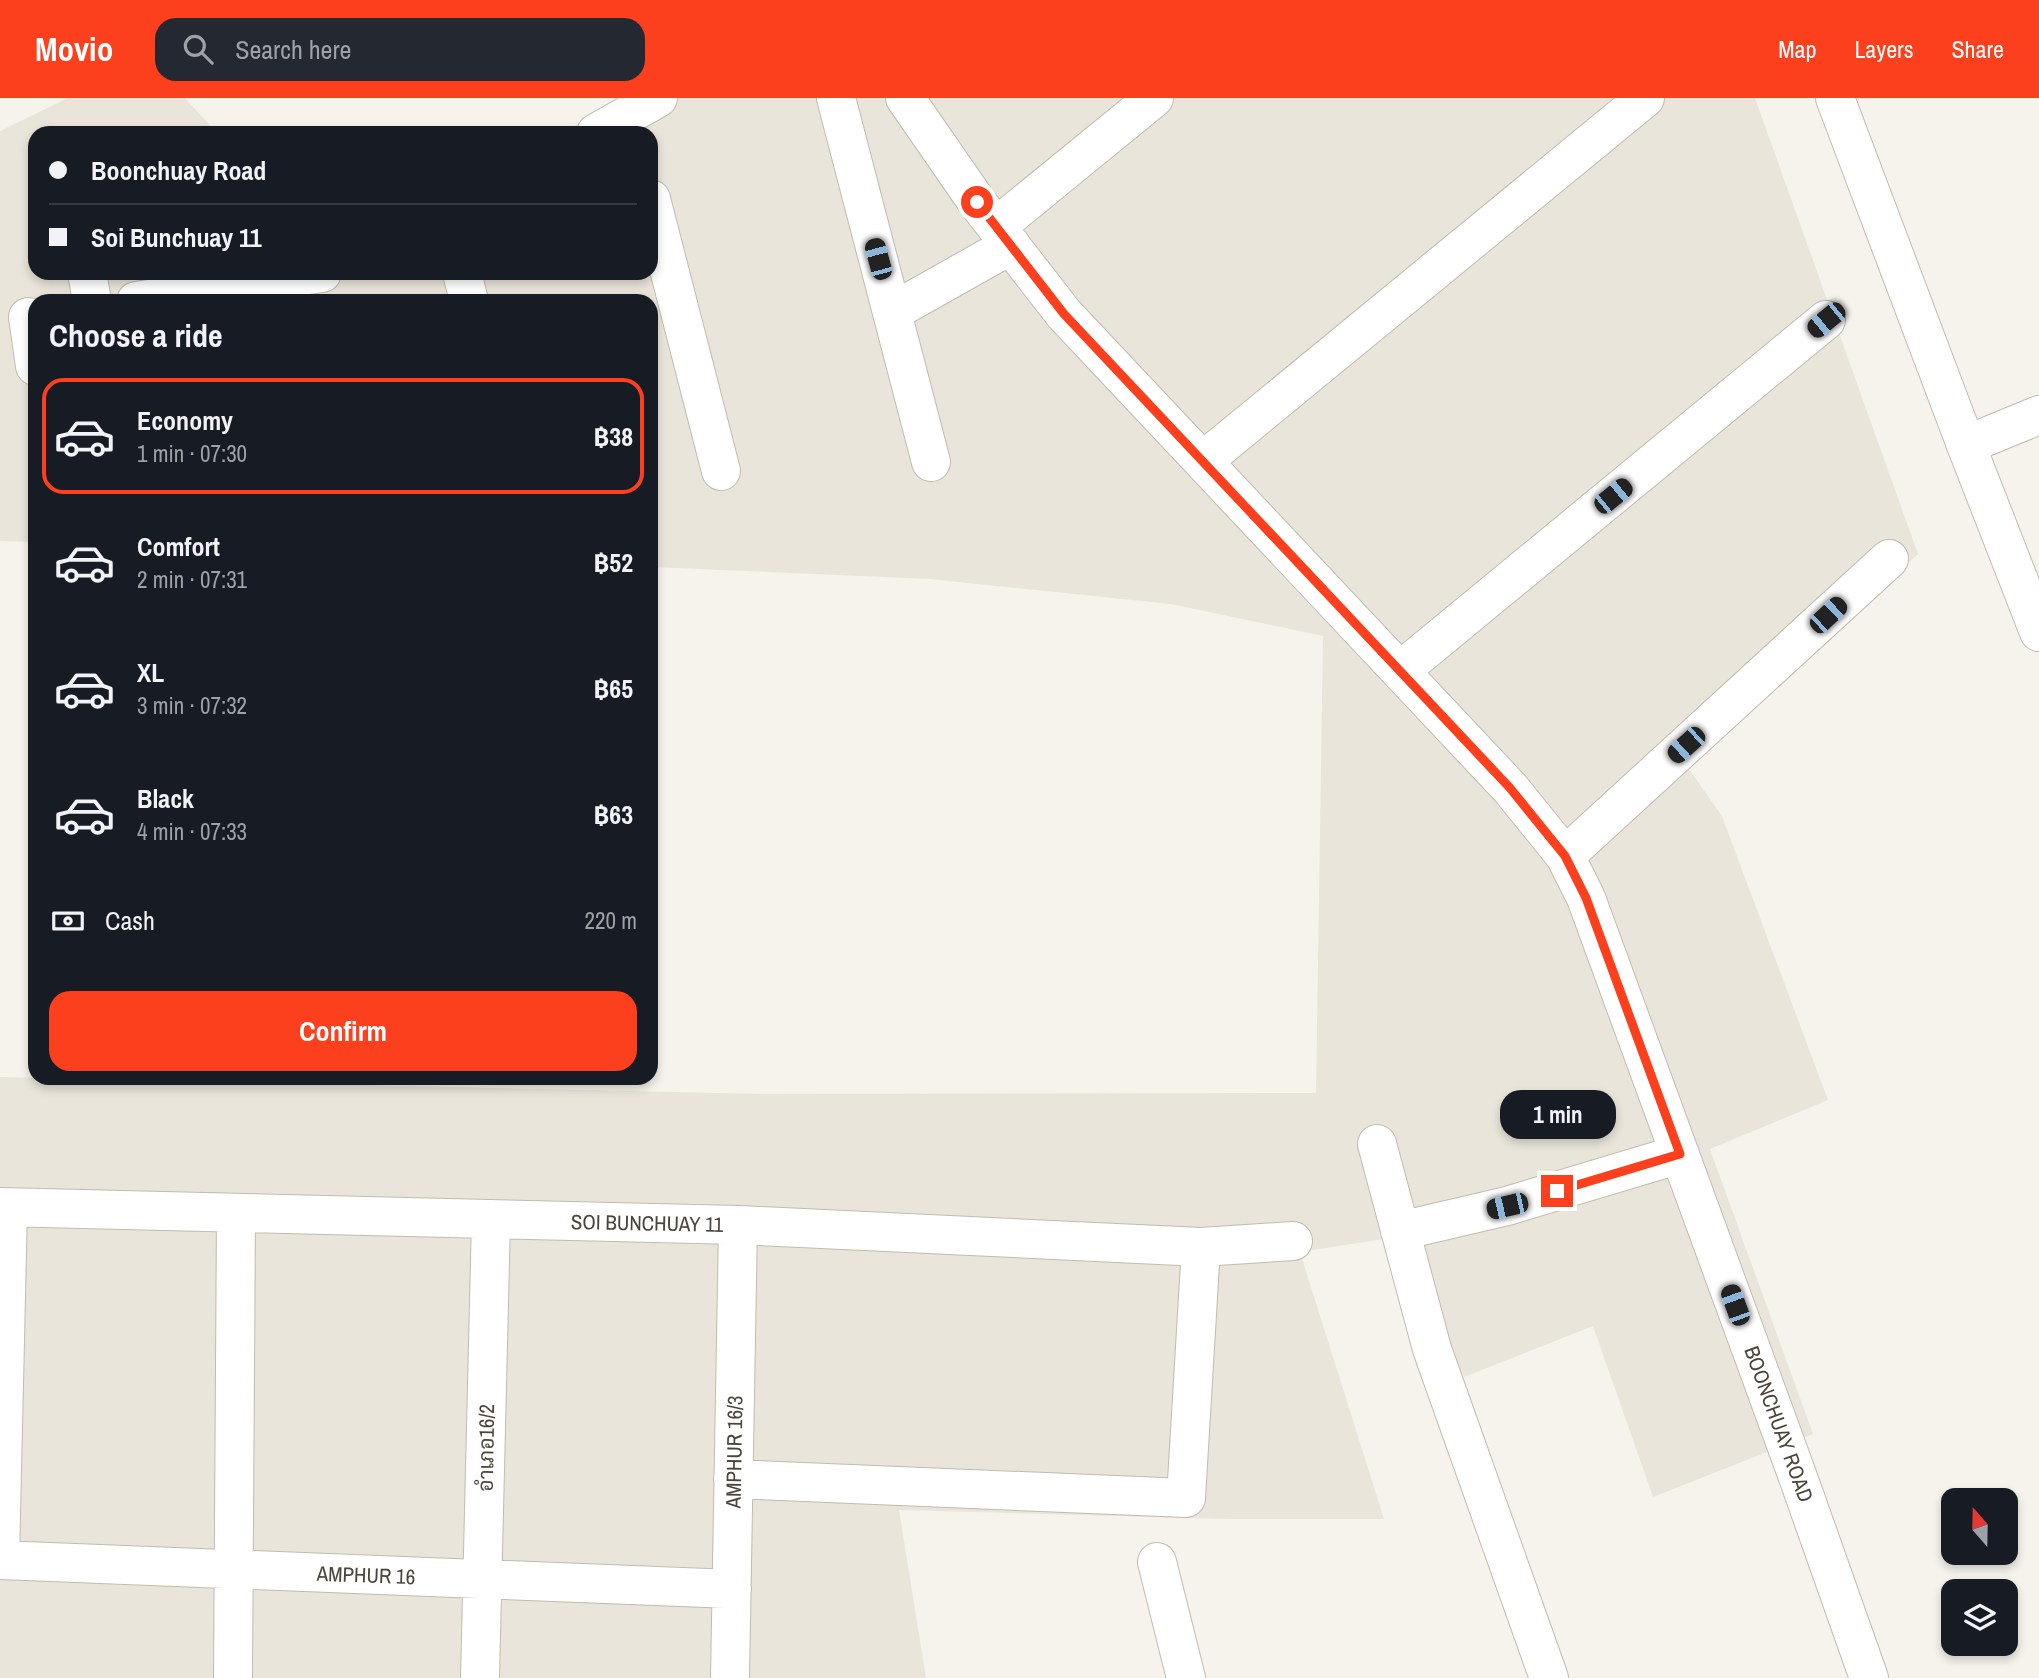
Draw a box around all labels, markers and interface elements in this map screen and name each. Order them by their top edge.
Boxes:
search box [155,18,645,81]
text: Movio [35,27,113,71]
icon: search [179,30,217,68]
text: Search here [235,32,351,67]
text: Map [1778,33,1816,65]
text: Layers [1854,33,1913,65]
text: Share [1951,33,2004,65]
text: Boonchuay Road [91,153,266,188]
route start [961,186,993,218]
text: Soi Bunchuay 11 [91,220,262,255]
car [863,236,894,282]
car [1804,299,1849,341]
text: Choose a ride [49,314,223,357]
text: Economy [137,403,233,438]
icon: car [53,405,116,468]
text: ฿38 [594,419,633,454]
text: 1 min · 07:30 [137,438,247,469]
car [1591,475,1636,517]
text: Comfort [137,529,220,564]
icon: car [53,531,116,594]
text: ฿52 [594,545,633,580]
text: 2 min · 07:31 [137,564,247,595]
car [1806,593,1851,637]
text: XL [137,655,164,690]
icon: car [53,657,116,720]
text: ฿65 [594,671,633,706]
text: 3 min · 07:32 [137,690,247,721]
car [1664,723,1709,767]
text: Black [137,781,194,816]
icon: car [53,783,116,846]
text: ฿63 [594,797,633,832]
text: 4 min · 07:33 [137,816,247,847]
icon: cash [49,902,87,940]
text: Cash [105,903,155,938]
text: 220 m [585,905,637,936]
button: Confirm [49,991,637,1071]
callout: 1 min [1499,1090,1615,1138]
text: 1 min [1533,1099,1583,1130]
route end [1541,1175,1573,1207]
car [1485,1191,1530,1221]
street label: SOI BUNCHUAY 11 [571,1207,724,1239]
car [1718,1282,1753,1328]
street label: BOONCHUAY ROAD [1737,1342,1821,1506]
street label: AMPHUR 16/3 [718,1395,749,1510]
street label: อำเภอ16/2 [471,1404,501,1492]
north arrow [1941,1488,2018,1564]
map controls [1941,1488,2018,1656]
street label: AMPHUR 16 [315,1559,416,1591]
button: layers [1941,1579,2018,1656]

